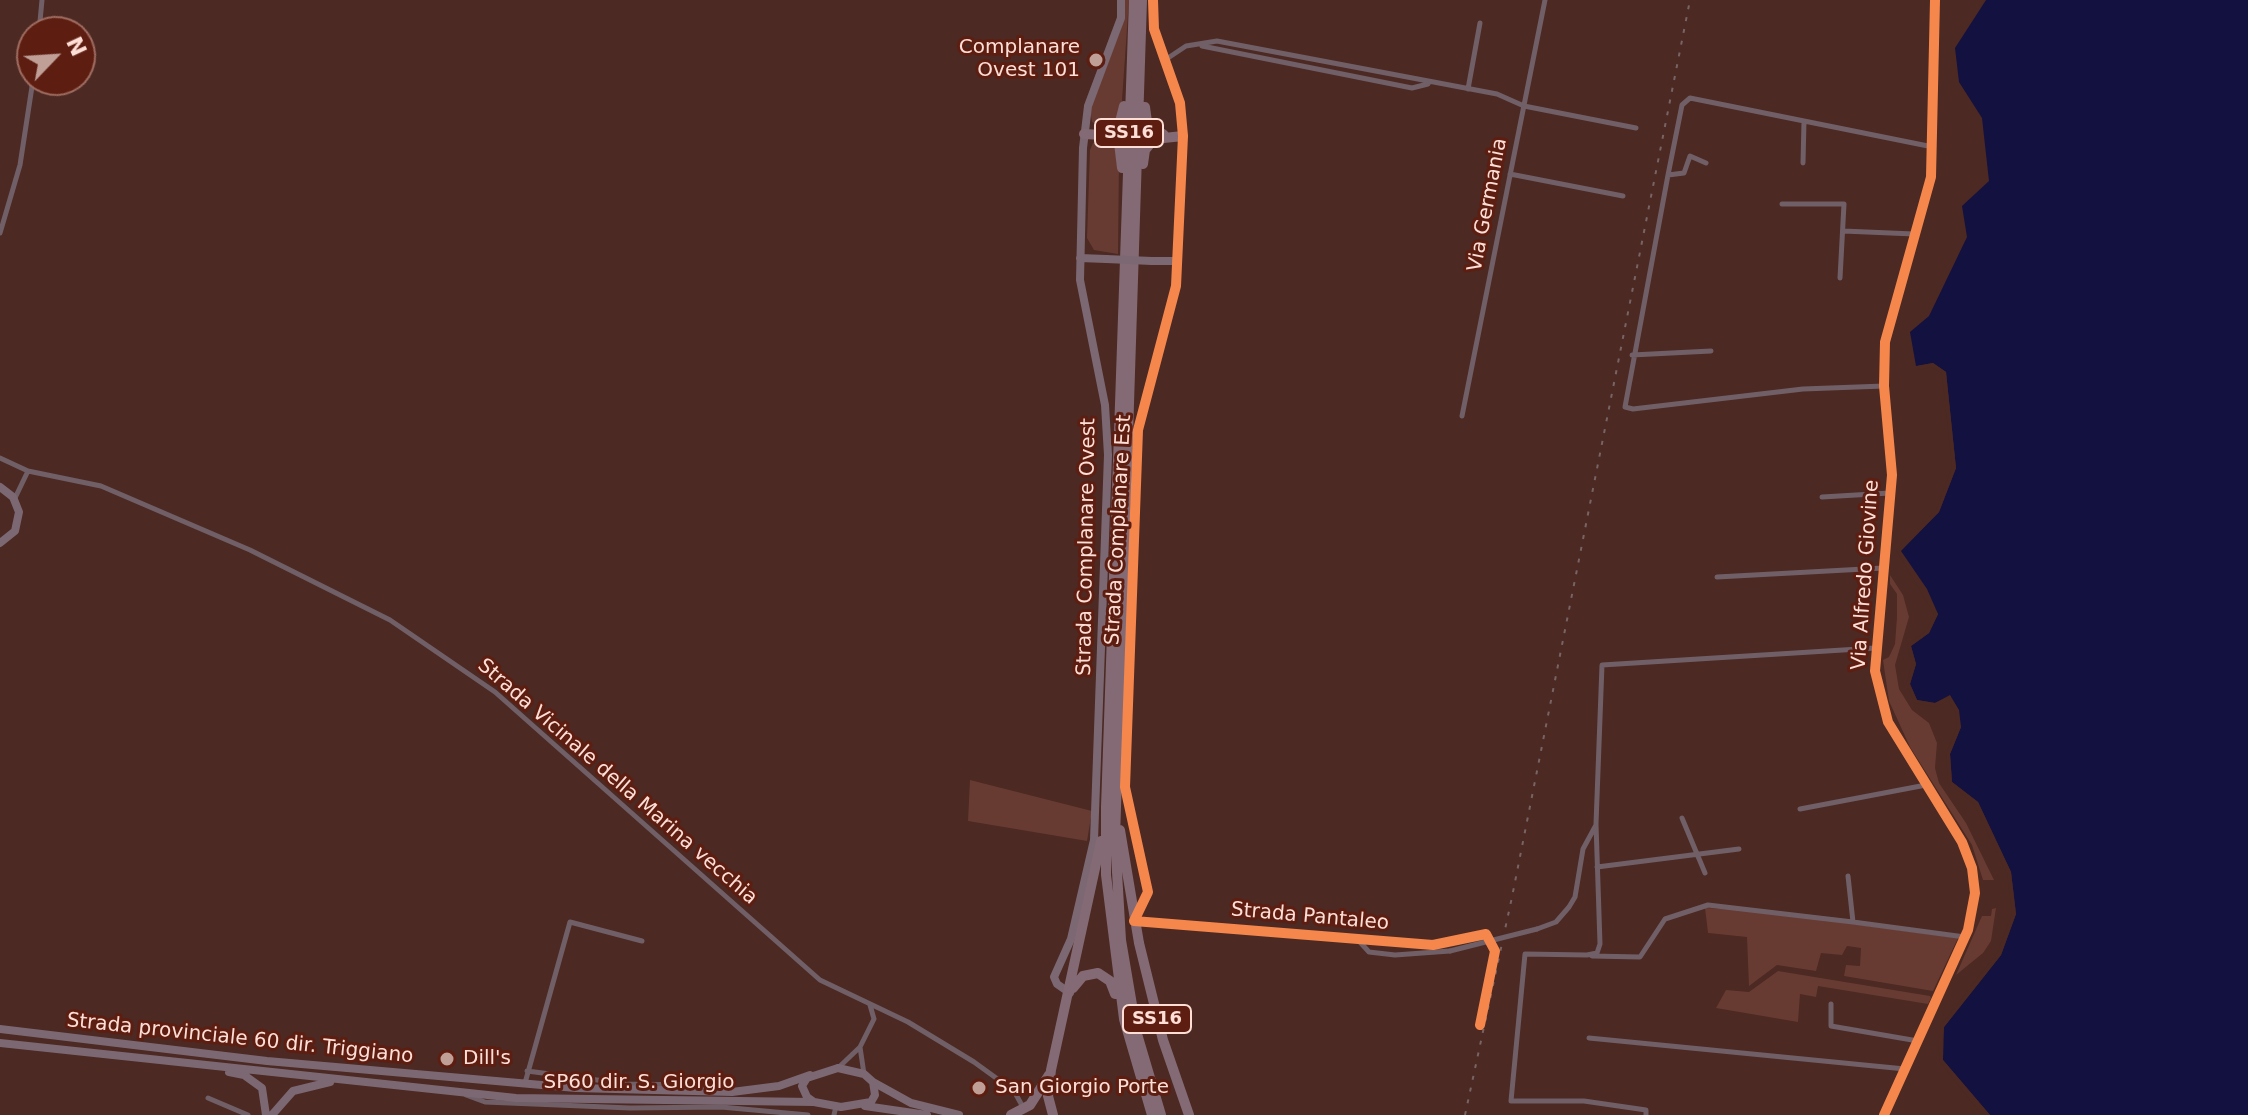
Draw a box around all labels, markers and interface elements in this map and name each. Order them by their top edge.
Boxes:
north arrow [16,16,96,96]
text: N [61,33,92,60]
place label: Complanare Ovest 101 [959,36,1080,83]
marker: Complanare Ovest 101 [1087,51,1105,69]
road number: SS16 [1095,119,1163,147]
street label: Via Germania [1463,136,1513,274]
street label: Strada Complanare Est [1101,414,1137,646]
street label: Strada Complanare Ovest [1073,418,1101,676]
street label: Via Alfredo Giovine [1847,479,1885,671]
street label: Strada Vicinale della Marina vecchia [472,654,762,910]
street label: Strada Pantaleo [1230,898,1390,936]
road number: SS16 [1123,1005,1191,1033]
street label: Strada provinciale 60 dir. Triggiano [65,1009,415,1069]
place label: Dill's [463,1047,511,1071]
marker: Dill's [438,1050,456,1068]
street label: SP60 dir. S. Giorgio [544,1071,734,1095]
place label: San Giorgio Porte [995,1076,1169,1100]
marker: San Giorgio Porte [970,1079,988,1097]

